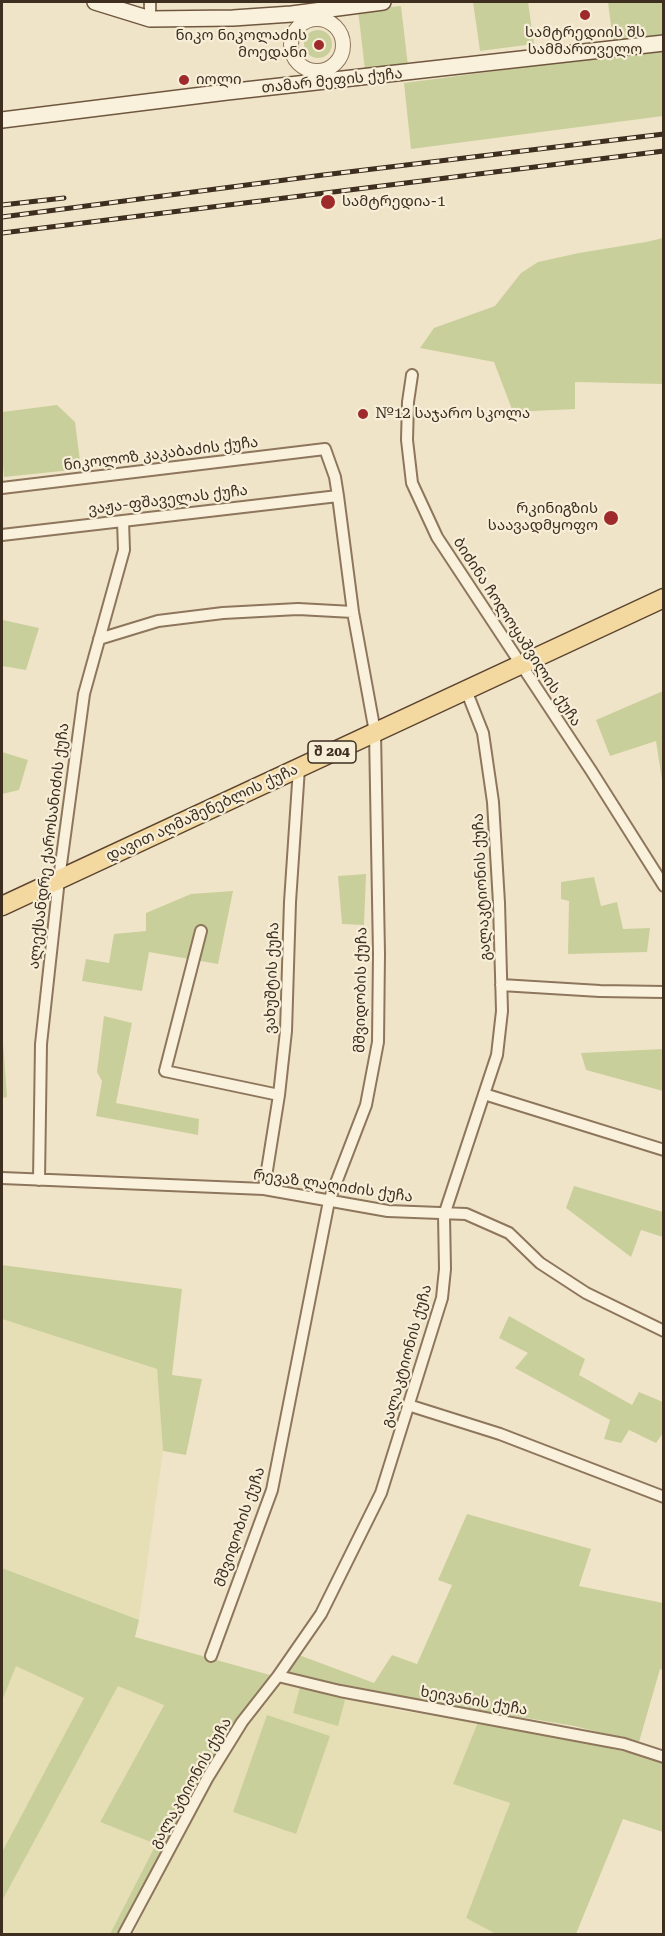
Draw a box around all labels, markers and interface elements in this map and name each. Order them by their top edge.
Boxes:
marker: სამტრედიის შს სამმართველო [578,8,592,22]
place label: სამტრედიის შს სამმართველო [525,24,645,59]
place label: ნიკო ნიკოლაძის მოედანი [175,27,307,62]
marker: ნიკო ნიკოლაძის მოედანი [312,38,326,52]
street label: თამარ მეფის ქუჩა [261,65,403,97]
place label: იოლი [196,71,242,89]
marker: იოლი [177,73,191,87]
marker: სამტრედია-1 [319,193,337,211]
place label: სამტრედია-1 [342,193,446,211]
place label: №12 საჯარო სკოლა [375,405,530,423]
marker: №12 საჯარო სკოლა [356,407,370,421]
street label: ნიკოლოზ კაკაბაძის ქუჩა [63,433,259,475]
street label: ვაჟა-ფშაველას ქუჩა [87,481,249,519]
place label: რკინიგზის საავადმყოფო [488,500,598,535]
marker: რკინიგზის საავადმყოფო [602,509,620,527]
street label: ბიძინა ჩოლოყაშვილის ქუჩა [449,534,585,730]
street label: ალექსანდრე ქაროსანიძის ქუჩა [25,722,73,970]
road number: შ 204 [308,741,356,763]
street label: დავით აღმაშენებლის ქუჩა [103,760,301,866]
street label: გალაკტიონის ქუჩა [469,813,495,961]
street label: ვახუშტის ქუჩა [261,922,283,1034]
street label: მშვიდობის ქუჩა [351,927,371,1053]
street label: რევაზ ლაღიძის ქუჩა [252,1166,414,1206]
street label: გალაკტიონის ქუჩა [378,1283,436,1429]
street label: მშვიდობის ქუჩა [211,1465,269,1589]
street label: ხეივანის ქუჩა [419,1683,529,1719]
street label: გალაკტიონის ქუჩა [146,1715,236,1851]

